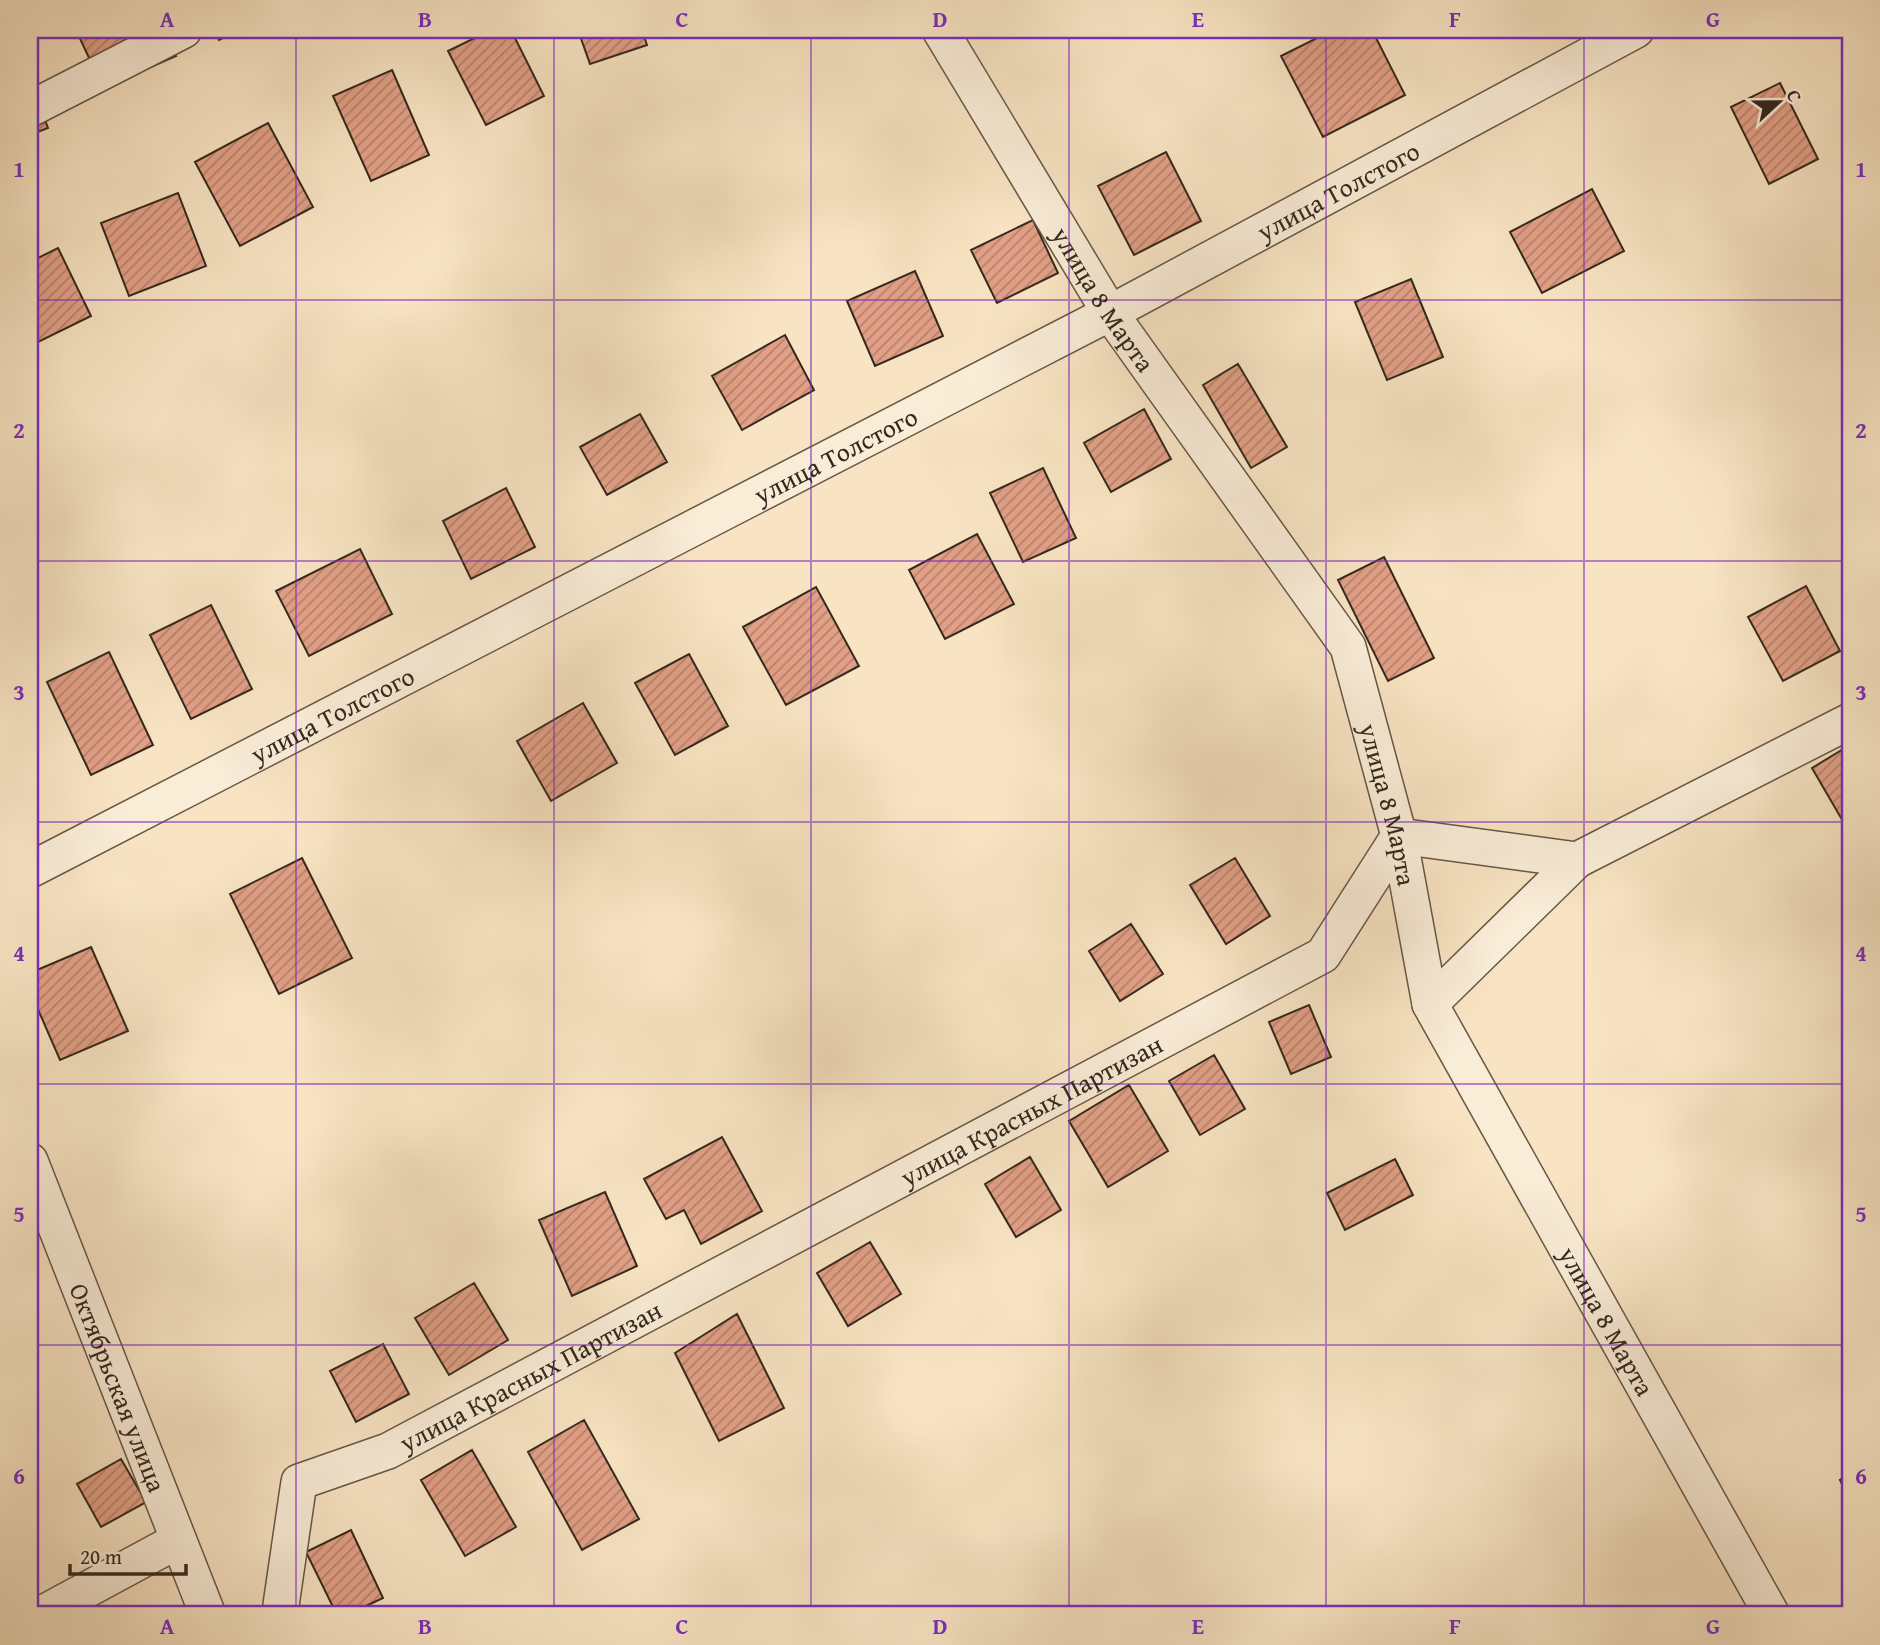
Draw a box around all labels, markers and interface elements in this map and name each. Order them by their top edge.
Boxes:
text: A [160,2,175,35]
text: B [418,2,432,35]
text: C [675,2,689,35]
text: D [933,2,948,35]
text: E [1192,2,1204,35]
text: F [1449,2,1461,35]
text: G [1706,2,1720,35]
north arrow [1744,66,1814,136]
text: С [1780,85,1810,106]
street label: улица Толстого [1249,131,1426,251]
text: 1 [13,152,25,185]
text: 1 [1855,152,1867,185]
street label: улица 8 Марта [1042,218,1166,380]
street label: улица Толстого [745,396,924,514]
text: 2 [13,413,25,446]
text: 2 [1855,413,1867,446]
street label: улица Толстого [242,656,421,773]
text: 3 [13,675,25,708]
text: 3 [1855,675,1867,708]
street label: улица 8 Марта [1350,718,1427,889]
text: 4 [13,936,25,969]
text: 4 [1855,936,1867,969]
street label: улица Красных Партизан [892,1024,1169,1196]
text: 5 [13,1197,25,1230]
text: 5 [1855,1197,1867,1230]
street label: улица 8 Марта [1549,1238,1665,1403]
street label: Октябрьская улица [60,1277,177,1498]
street label: улица Красных Партизан [391,1290,668,1462]
text: 6 [13,1459,25,1492]
text: 6 [1855,1459,1867,1492]
scale bar [70,1533,186,1577]
text: 20 m [80,1541,122,1572]
text: A [160,1609,175,1642]
text: B [418,1609,432,1642]
text: C [675,1609,689,1642]
text: D [933,1609,948,1642]
text: E [1192,1609,1204,1642]
text: F [1449,1609,1461,1642]
text: G [1706,1609,1720,1642]

